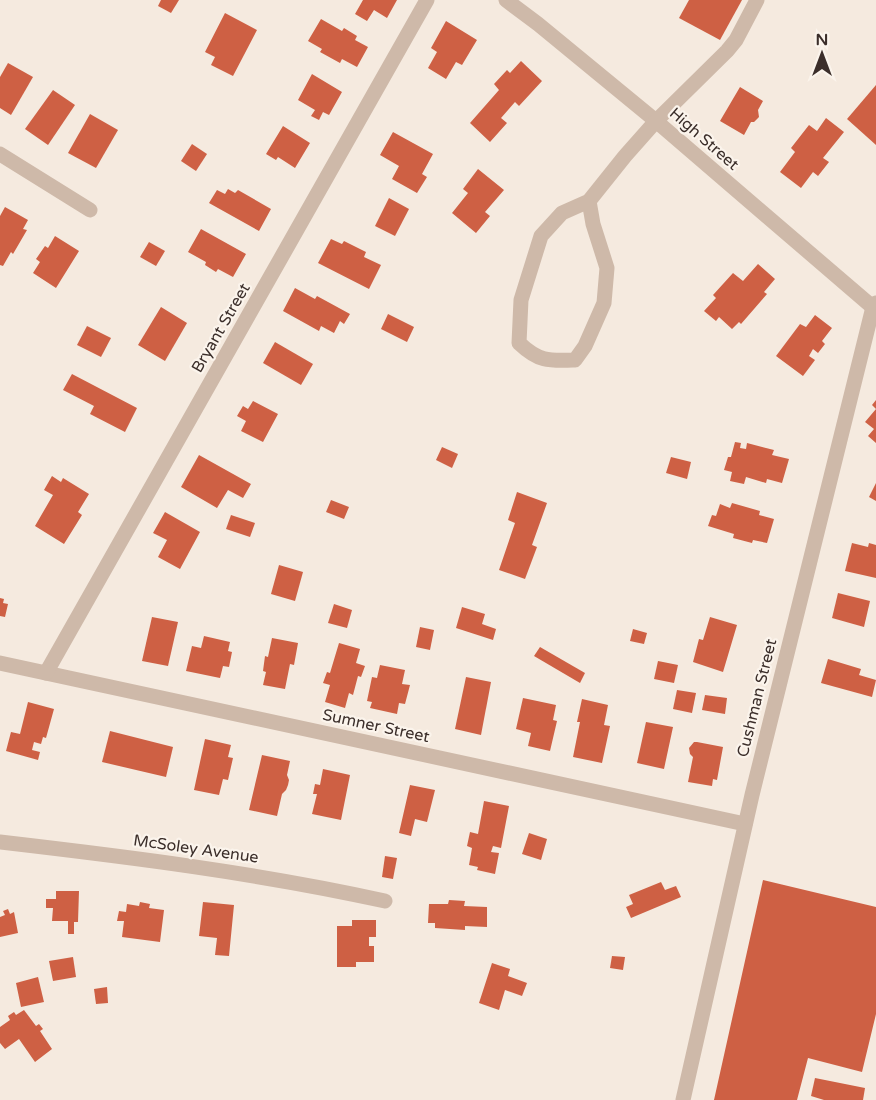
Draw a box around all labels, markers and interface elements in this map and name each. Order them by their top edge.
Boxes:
north arrow [792,24,852,84]
text: N [816,30,828,50]
street label: High Street [665,103,743,175]
street label: Bryant Street [187,280,255,376]
street label: Cushman Street [733,637,781,759]
street label: Sumner Street [321,705,431,747]
street label: McSoley Avenue [132,830,260,868]

